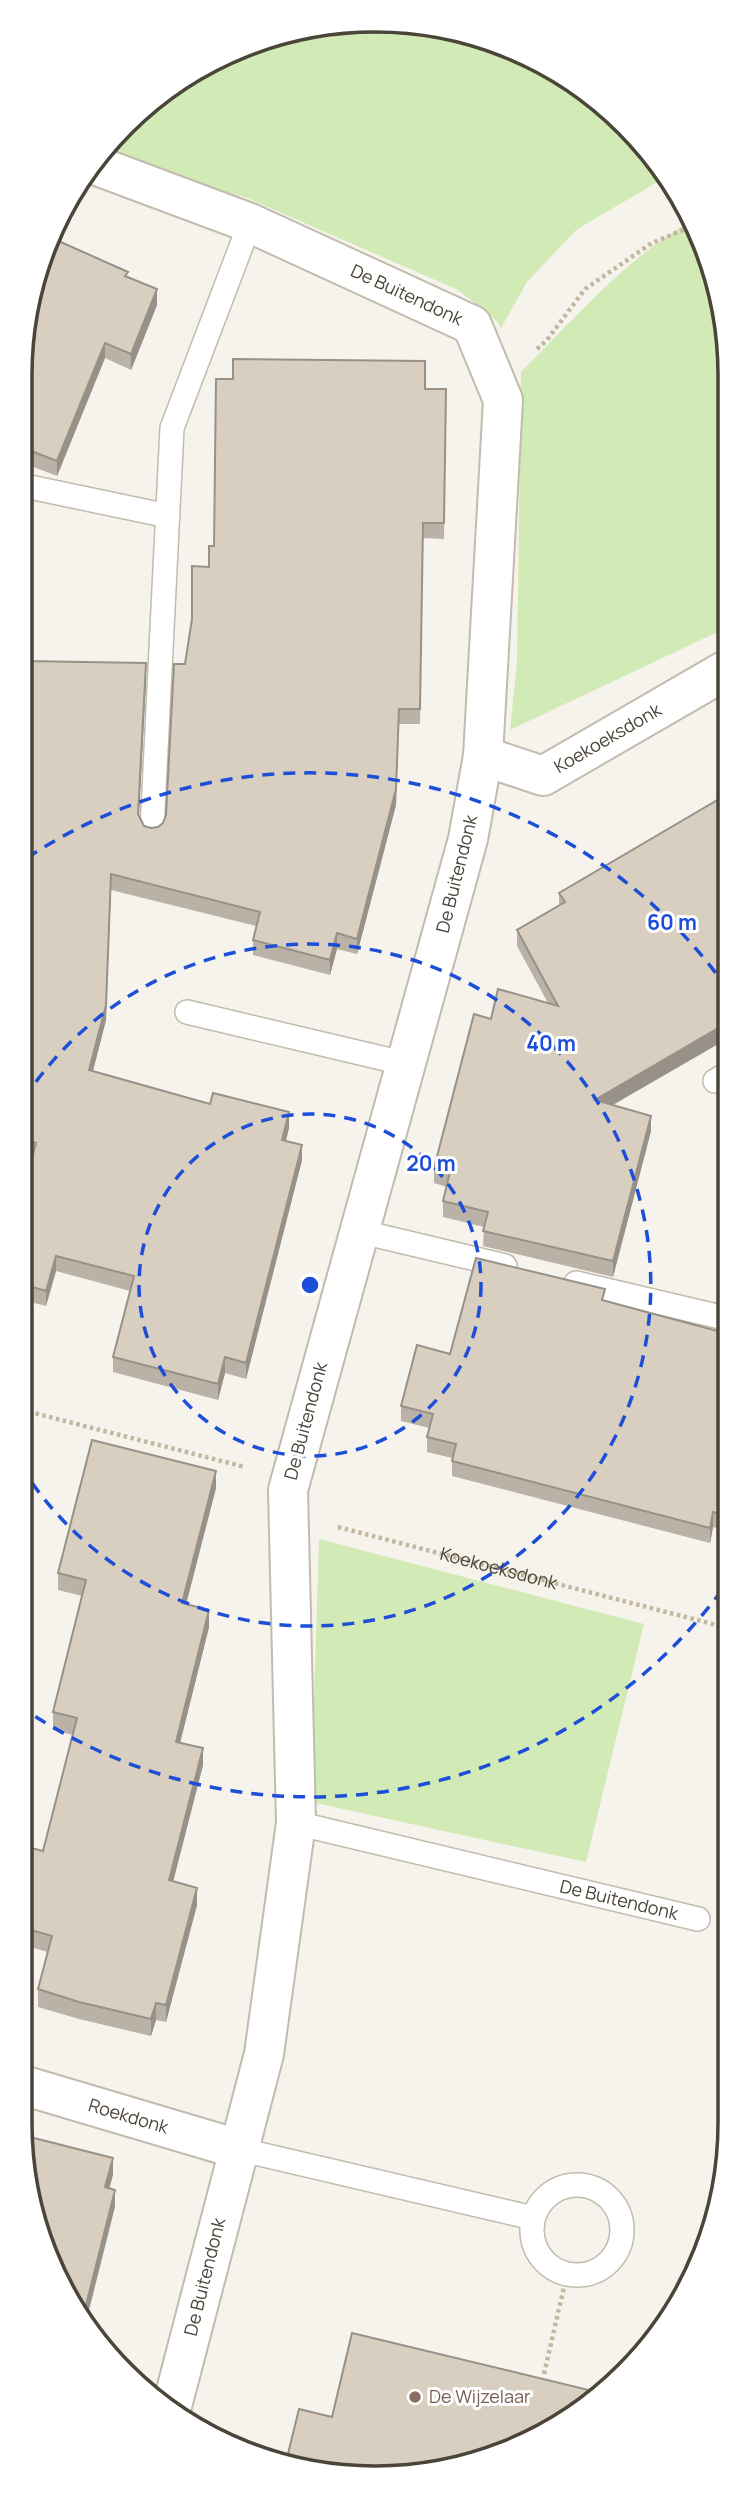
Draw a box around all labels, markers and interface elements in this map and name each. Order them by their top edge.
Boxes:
street label: De Buitendonk [347,258,468,331]
street label: Koekoeksdonk [549,697,666,778]
street label: De Buitendonk [430,811,483,935]
text: 60 m [647,908,697,936]
text: 40 m [526,1029,576,1057]
text: 20 m [406,1149,456,1177]
centre of rings [298,1273,322,1297]
street label: De Buitendonk [278,1358,333,1482]
street label: Koekoeksdonk [438,1541,561,1595]
street label: De Buitendonk [558,1873,682,1925]
street label: Roekdonk [86,2092,172,2139]
street label: De Buitendonk [178,2214,231,2338]
place label: De Wijzelaar [429,2384,531,2408]
marker: De Wijzelaar [407,2389,423,2405]

